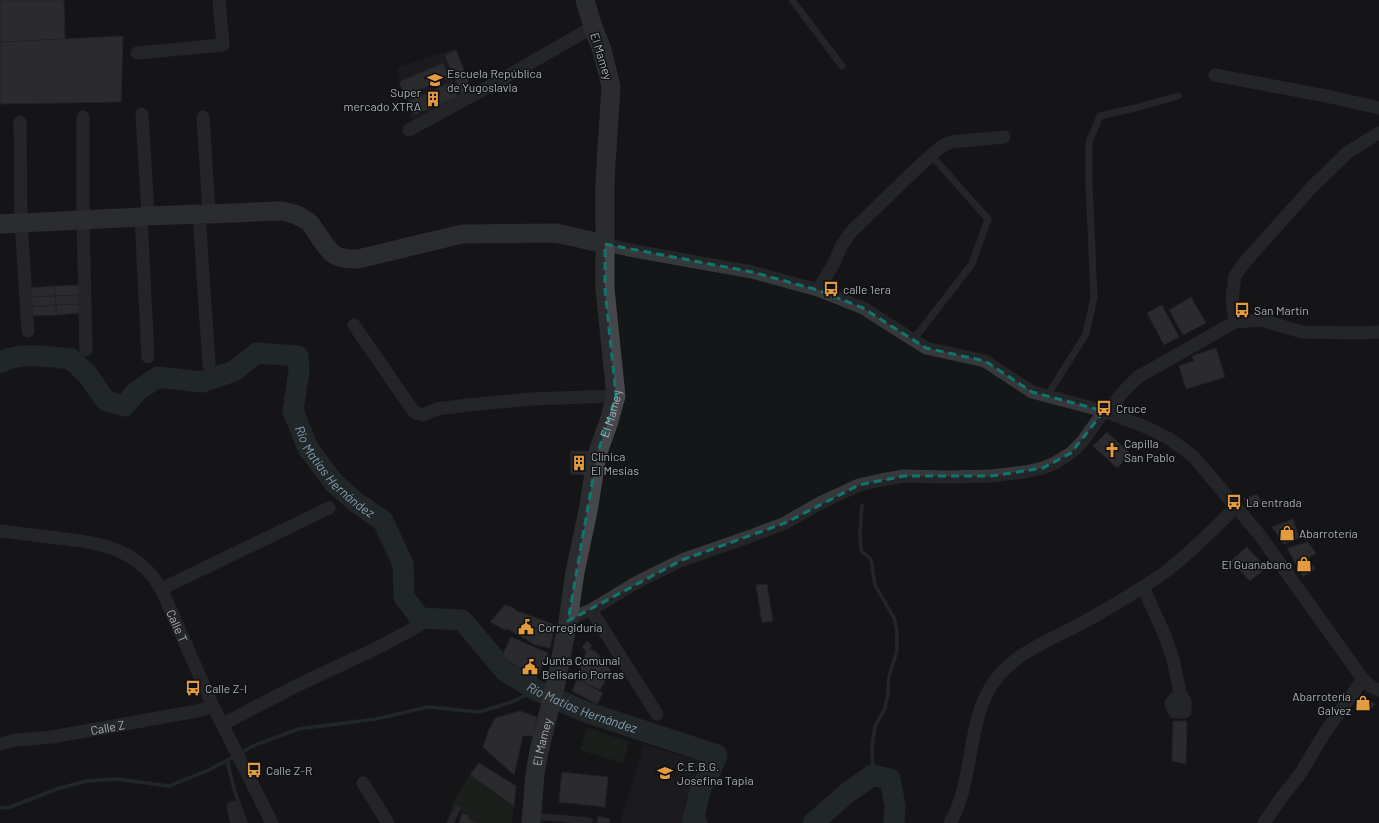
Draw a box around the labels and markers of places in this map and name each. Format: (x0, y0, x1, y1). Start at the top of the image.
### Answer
place label: Escuela República de Yugoslavia (447, 66, 542, 94)
school or university icon: Escuela República de Yugoslavia (426, 71, 444, 89)
place label: Super mercado XTRA (344, 85, 422, 113)
building icon: Super mercado XTRA (424, 90, 442, 108)
bus stop icon: calle 1era (822, 280, 840, 298)
place label: calle 1era (843, 282, 891, 296)
bus stop icon: San Martín (1233, 301, 1251, 319)
place label: San Martín (1254, 303, 1309, 317)
bus stop icon: Cruce (1095, 399, 1113, 417)
place label: Cruce (1116, 401, 1147, 415)
place label: Capilla San Pablo (1124, 436, 1175, 464)
church icon: Capilla San Pablo (1103, 441, 1121, 459)
place label: Clínica El Mesias (591, 449, 639, 477)
building icon: Clínica El Mesias (570, 454, 588, 472)
bus stop icon: La entrada (1225, 493, 1243, 511)
place label: La entrada (1246, 495, 1302, 509)
shop icon: Abarrotería (1278, 524, 1296, 542)
place label: Abarrotería (1299, 526, 1358, 540)
shop icon: El Guanabano (1295, 555, 1313, 573)
place label: El Guanabano (1221, 557, 1292, 571)
public building icon: Corregiduría (517, 618, 535, 636)
place label: Corregiduría (538, 620, 602, 634)
place label: Junta Comunal Belisario Porras (542, 653, 624, 681)
public building icon: Junta Comunal Belisario Porras (521, 658, 539, 676)
bus stop icon: Calle Z-I (184, 679, 202, 697)
place label: Calle Z-I (205, 681, 247, 695)
place label: Abarrotería Galvez (1292, 689, 1351, 717)
shop icon: Abarrotería Galvez (1354, 694, 1372, 712)
place label: C.E.B.G. Josefina Tapia (677, 759, 754, 787)
bus stop icon: Calle Z-R (245, 761, 263, 779)
place label: Calle Z-R (266, 763, 312, 777)
school or university icon: C.E.B.G. Josefina Tapia (656, 764, 674, 782)

